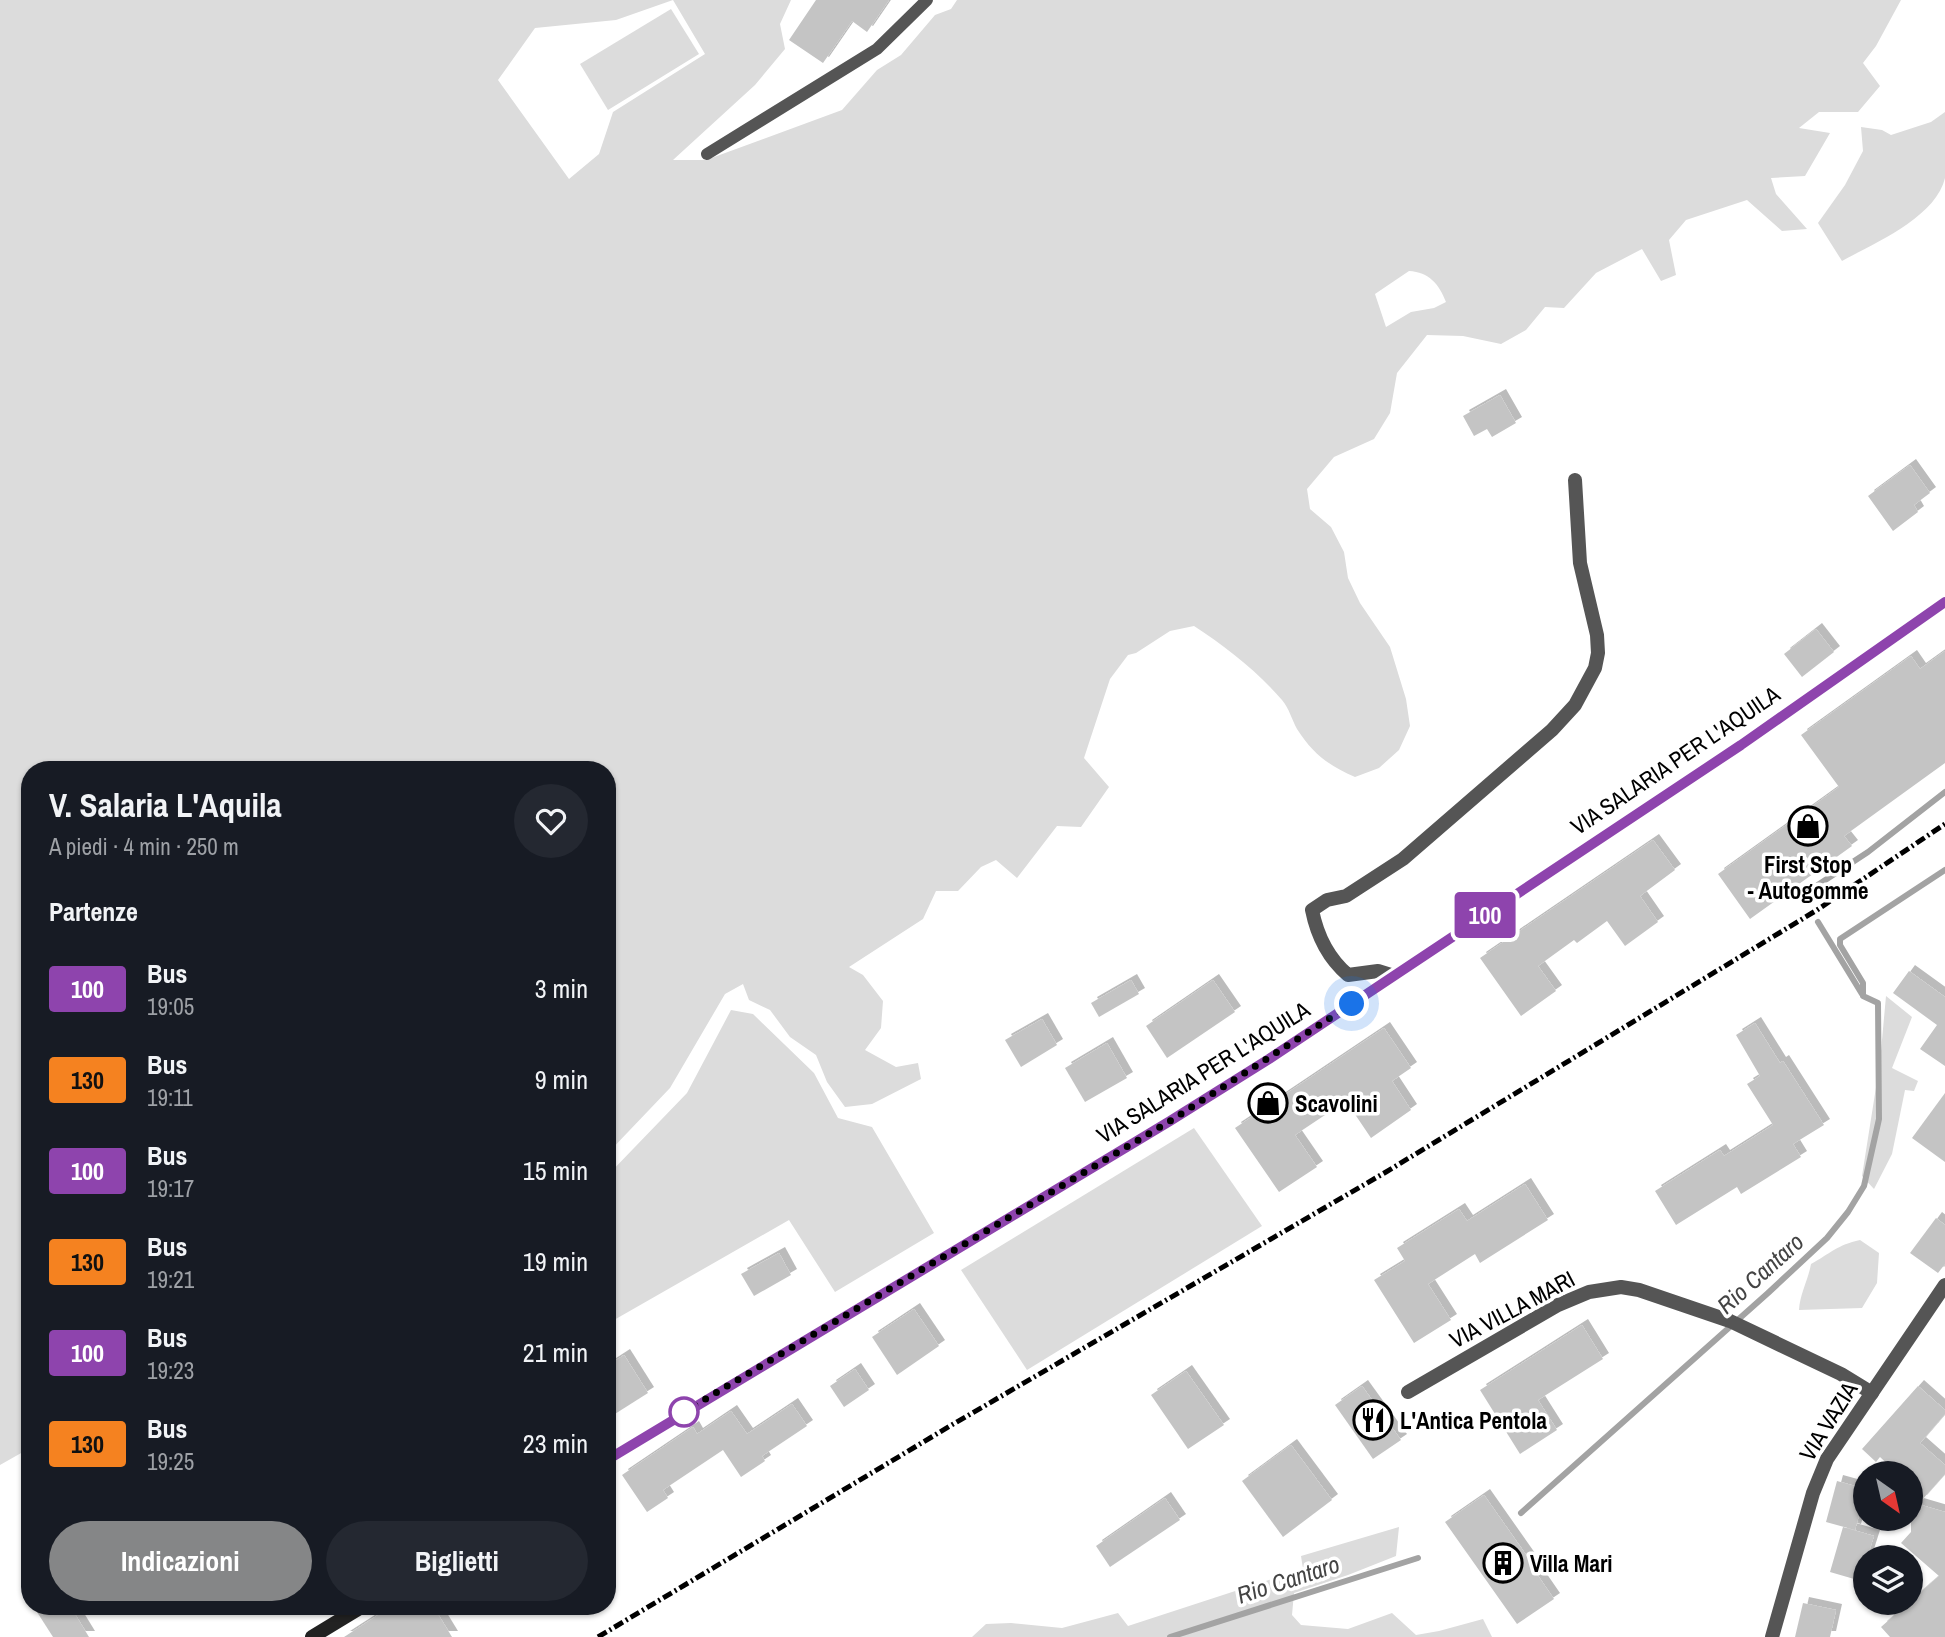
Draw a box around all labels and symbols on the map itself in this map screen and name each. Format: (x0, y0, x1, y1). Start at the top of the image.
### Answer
street label: VIA SALARIA PER L'AQUILA (1564, 678, 1786, 842)
shop icon: First Stop - Autogomme (1787, 805, 1829, 847)
place label: First Stop - Autogomme (1748, 849, 1868, 906)
line badge: 100 (1445, 892, 1525, 938)
your location (1334, 986, 1369, 1021)
street label: VIA SALARIA PER L'AQUILA (1091, 994, 1316, 1150)
shop icon: Scavolini (1247, 1082, 1289, 1124)
place label: Scavolini (1295, 1088, 1378, 1119)
water label: Rio Cantaro (1710, 1226, 1810, 1320)
street label: VIA VILLA MARI (1444, 1263, 1580, 1355)
street label: VIA VAZIA (1792, 1375, 1865, 1466)
unlabelled marker (669, 1397, 699, 1427)
restaurant icon: L'Antica Pentola (1352, 1399, 1394, 1441)
place label: L'Antica Pentola (1400, 1405, 1548, 1436)
north arrow (1853, 1461, 1923, 1531)
building icon: Villa Mari (1482, 1542, 1524, 1584)
water label: Rio Cantaro (1233, 1547, 1343, 1611)
place label: Villa Mari (1530, 1548, 1613, 1579)

